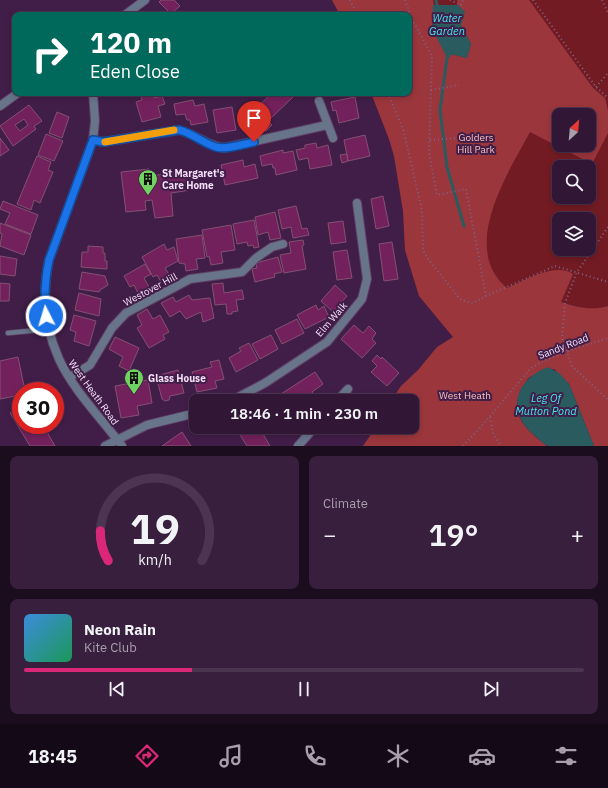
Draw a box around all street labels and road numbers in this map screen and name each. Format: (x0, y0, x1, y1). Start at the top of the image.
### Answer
street label: Westover Hill (121, 270, 180, 309)
street label: Elm Walk (313, 299, 350, 339)
street label: Sandy Road (536, 331, 590, 362)
street label: West Heath Road (66, 357, 122, 427)

